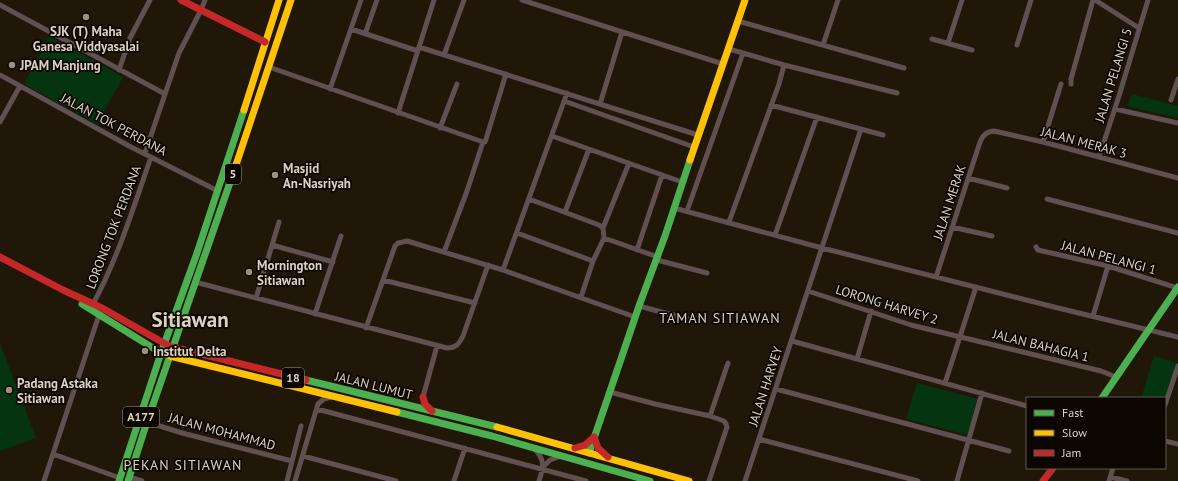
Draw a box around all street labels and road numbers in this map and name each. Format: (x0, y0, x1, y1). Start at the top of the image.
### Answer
street label: JALAN PELANGI 5 (1091, 26, 1136, 125)
street label: JALAN TOK PERDANA (57, 89, 170, 160)
street label: JALAN MERAK 3 (1038, 123, 1129, 162)
street label: JALAN MERAK (929, 162, 970, 243)
street label: LORONG TOK PERDANA (82, 163, 145, 291)
road number: 5 (225, 164, 241, 184)
street label: JALAN PELANGI 1 (1059, 236, 1158, 278)
street label: LORONG HARVEY 2 (834, 281, 940, 328)
street label: JALAN BAHAGIA 1 (990, 325, 1091, 366)
street label: JALAN HARVEY (744, 343, 787, 429)
street label: JALAN LUMUT (332, 367, 414, 403)
road number: 18 (282, 368, 304, 388)
road number: A177 (123, 407, 159, 427)
street label: JALAN MOHAMMAD (165, 409, 277, 454)

